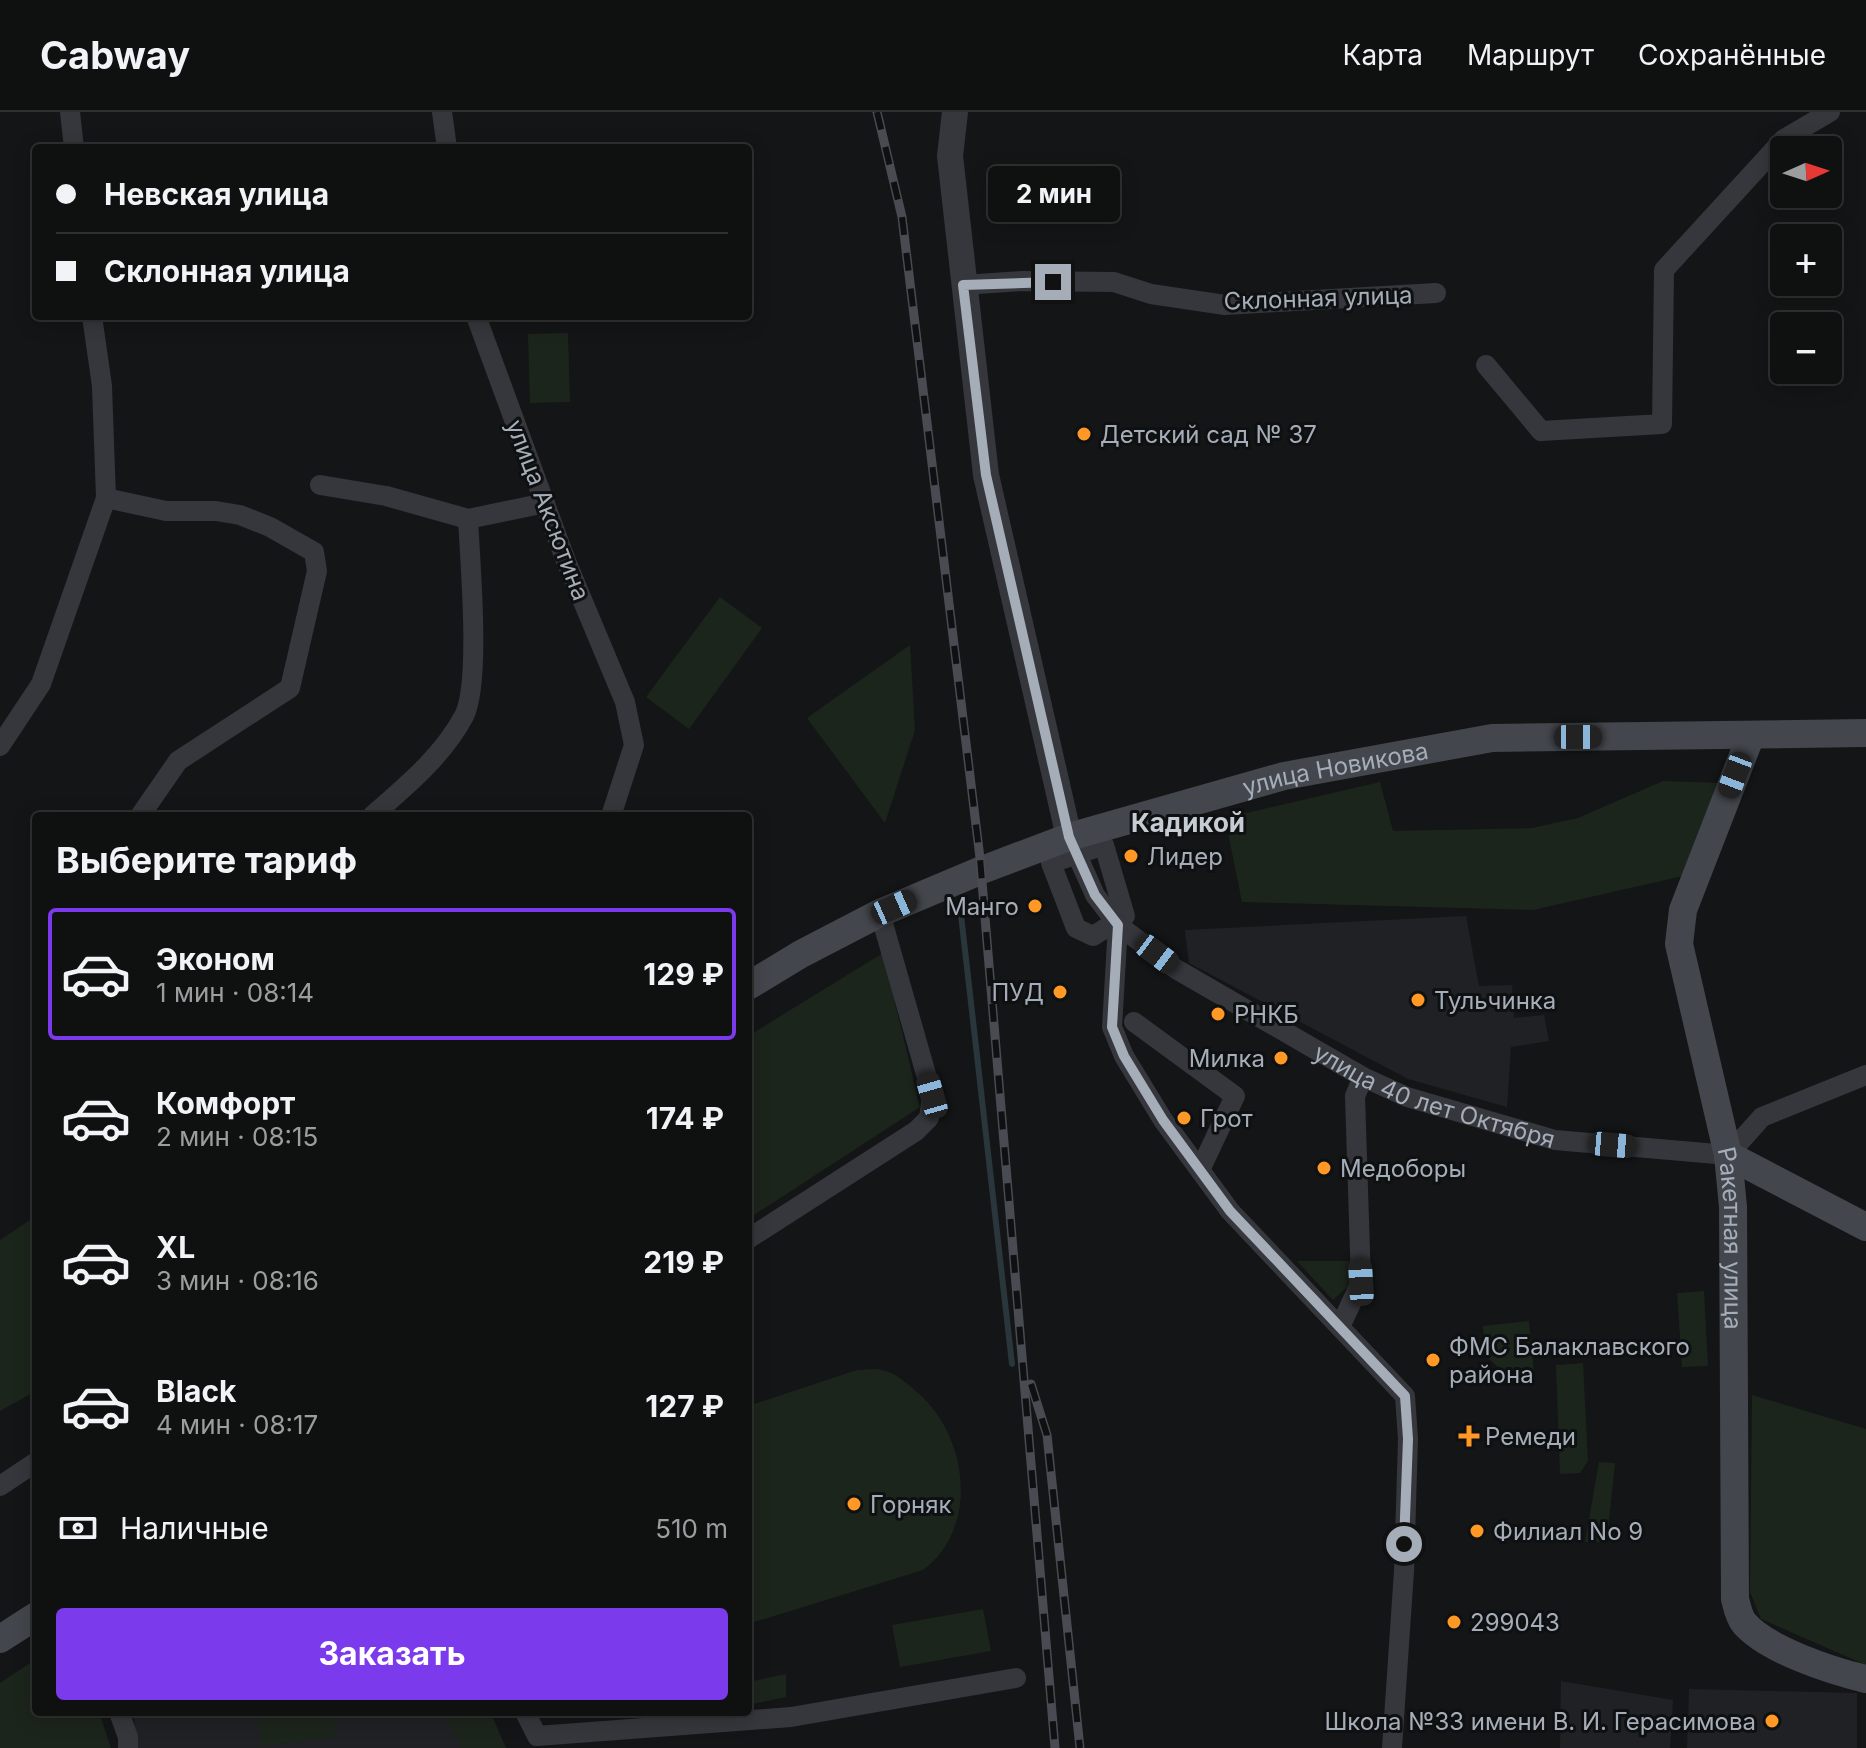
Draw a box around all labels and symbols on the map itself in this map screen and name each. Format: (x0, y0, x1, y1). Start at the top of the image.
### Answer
north arrow (1770, 136, 1842, 208)
callout: 2 мин (987, 166, 1119, 222)
route end (1035, 264, 1071, 300)
street label: Склонная улица (1223, 280, 1413, 316)
street label: улица Аксютина (500, 415, 596, 605)
place label: Детский сад № 37 (1100, 420, 1317, 449)
marker: Детский сад № 37 (1075, 425, 1093, 443)
car (1554, 725, 1602, 749)
street label: улица Новикова (1239, 735, 1431, 802)
car (1715, 748, 1755, 802)
district label: Кадикой (1131, 807, 1245, 838)
place label: Лидер (1147, 842, 1223, 871)
marker: Лидер (1122, 847, 1140, 865)
car (867, 886, 921, 928)
place label: Манго (945, 892, 1019, 921)
marker: Манго (1026, 897, 1044, 915)
car (1131, 930, 1183, 978)
place label: ПУД (991, 978, 1044, 1007)
marker: ПУД (1051, 983, 1069, 1001)
place label: Тульчинка (1434, 986, 1556, 1015)
marker: Тульчинка (1409, 991, 1427, 1009)
place label: РНКБ (1234, 1000, 1299, 1029)
marker: РНКБ (1209, 1005, 1227, 1023)
street label: улица 40 лет Октября (1309, 1037, 1559, 1154)
place label: Милка (1189, 1044, 1265, 1073)
marker: Милка (1272, 1049, 1290, 1067)
car (914, 1069, 950, 1121)
place label: Грот (1200, 1104, 1253, 1133)
marker: Грот (1175, 1109, 1193, 1127)
car (1588, 1131, 1638, 1159)
street label: Ракетная улица (1712, 1144, 1748, 1330)
place label: Медоборы (1340, 1154, 1466, 1183)
marker: Медоборы (1315, 1159, 1333, 1177)
car (1348, 1257, 1374, 1307)
place label: ФМС Балаклавского района (1449, 1332, 1690, 1389)
marker: ФМС Балаклавского района (1424, 1351, 1442, 1369)
place label: Ремеди (1485, 1422, 1576, 1451)
marker: Ремеди (1460, 1427, 1478, 1445)
place label: Горняк (870, 1490, 952, 1519)
marker: Горняк (845, 1495, 863, 1513)
place label: Филиал No 9 (1493, 1517, 1643, 1546)
marker: Филиал No 9 (1468, 1522, 1486, 1540)
route start (1386, 1526, 1422, 1562)
place label: 299043 (1470, 1608, 1560, 1637)
marker: 299043 (1445, 1613, 1463, 1631)
place label: Школа №33 имени В. И. Герасимова (1324, 1707, 1756, 1736)
marker: Школа №33 имени В. И. Герасимова (1763, 1712, 1781, 1730)

